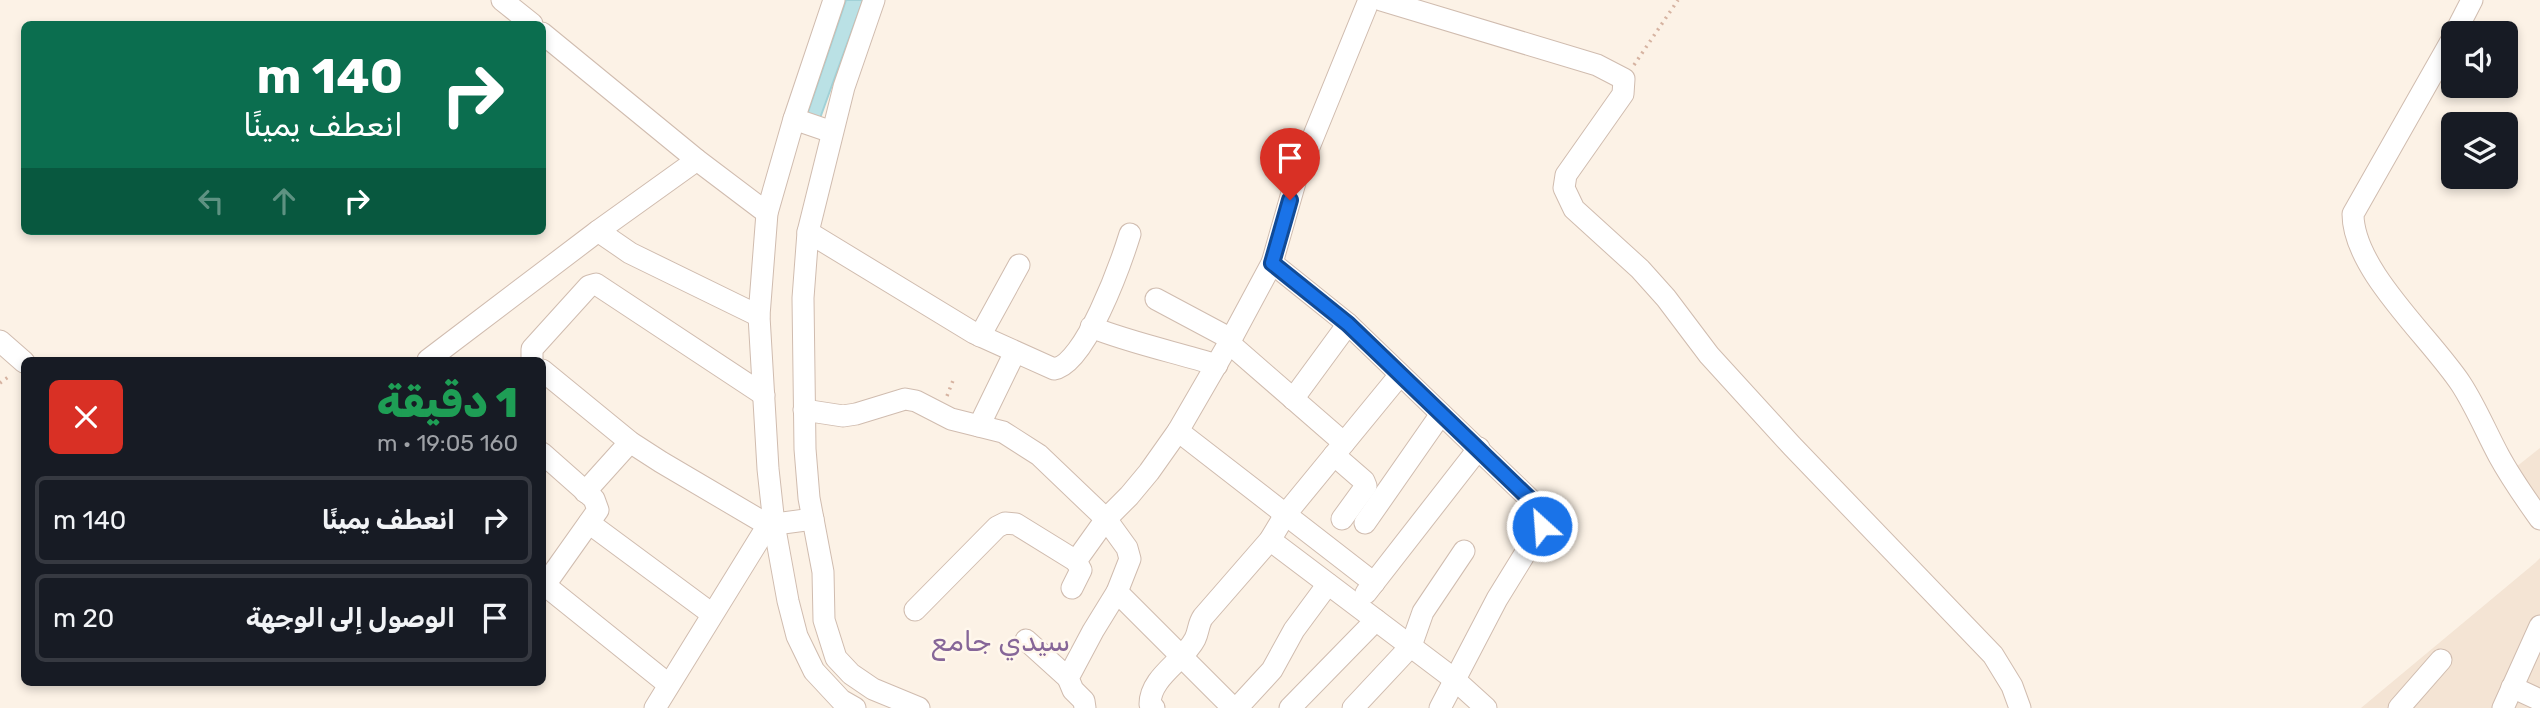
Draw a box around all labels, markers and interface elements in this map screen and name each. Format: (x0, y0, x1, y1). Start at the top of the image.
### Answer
map controls (2441, 21, 2518, 189)
button: sound (2441, 21, 2518, 98)
text: 140 m (257, 47, 403, 105)
icon: right (427, 49, 518, 140)
text: انعطف يمينًا (243, 106, 403, 144)
button: layers (2441, 112, 2518, 189)
pin (1260, 128, 1320, 200)
icon: arrive (1271, 139, 1309, 177)
icon: left (192, 182, 230, 220)
icon: ahead (265, 182, 303, 220)
icon: right (338, 182, 376, 220)
text: 1 دقيقة (377, 378, 518, 428)
button: close (49, 380, 123, 454)
text: 160 m · 19:05 (377, 429, 518, 457)
position arrow (1505, 489, 1579, 563)
icon: right (476, 501, 514, 539)
text: 140 m (53, 505, 126, 536)
text: انعطف يمينًا (322, 505, 455, 536)
icon: arrive (476, 599, 514, 637)
text: 20 m (53, 603, 114, 634)
text: الوصول إلى الوجهة (246, 603, 455, 634)
district label: سيدي جامع (932, 625, 1070, 661)

